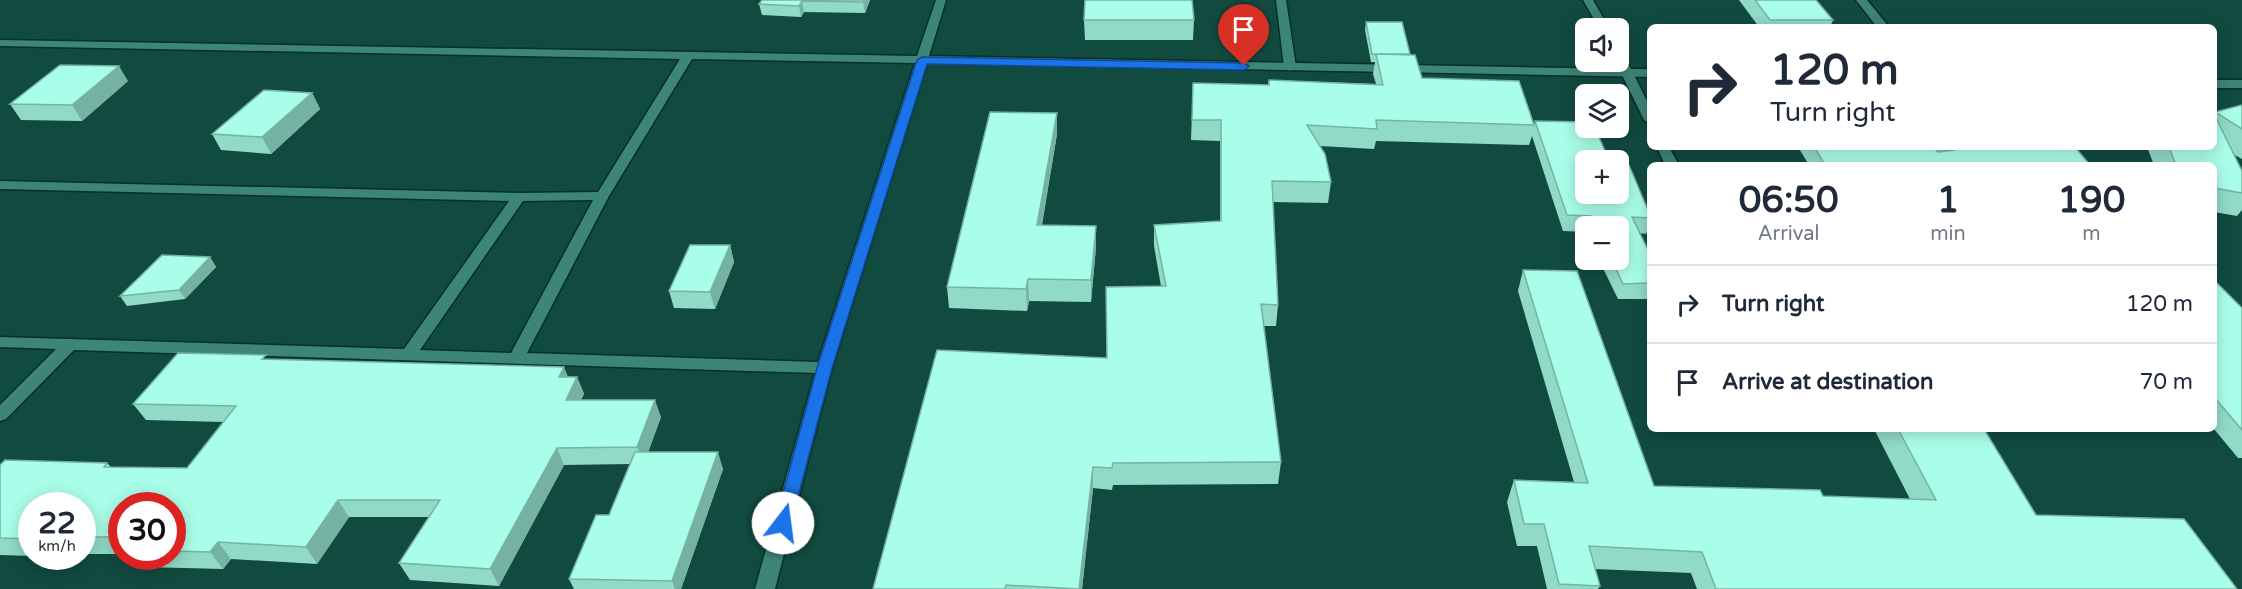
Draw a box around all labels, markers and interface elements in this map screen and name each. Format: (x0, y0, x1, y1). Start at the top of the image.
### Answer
pin (1218, 4, 1269, 66)
icon: arrive (1227, 13, 1260, 46)
map controls (1575, 18, 1629, 270)
button: sound (1575, 18, 1629, 72)
text: 120 m (1770, 45, 1899, 96)
icon: right (1671, 48, 1749, 126)
button: layers (1575, 84, 1629, 138)
text: Turn right (1770, 96, 1896, 129)
button: + (1575, 150, 1629, 204)
text: 06:50 (1739, 179, 1839, 222)
text: 1 (1937, 179, 1959, 222)
text: 190 (2057, 179, 2125, 222)
button: − (1575, 216, 1629, 270)
text: Arrival (1758, 222, 1820, 246)
text: min (1930, 222, 1966, 246)
text: m (2082, 222, 2101, 246)
icon: right (1671, 288, 1704, 321)
text: Turn right (1722, 291, 1824, 317)
text: 120 m (2126, 291, 2193, 317)
icon: arrive (1671, 366, 1704, 399)
text: Arrive at destination (1722, 369, 1933, 395)
text: 70 m (2139, 369, 2193, 395)
position arrow (751, 491, 815, 555)
speed limit sign: 30 (108, 492, 186, 570)
text: 22 (38, 505, 76, 542)
text: km/h (38, 537, 76, 555)

